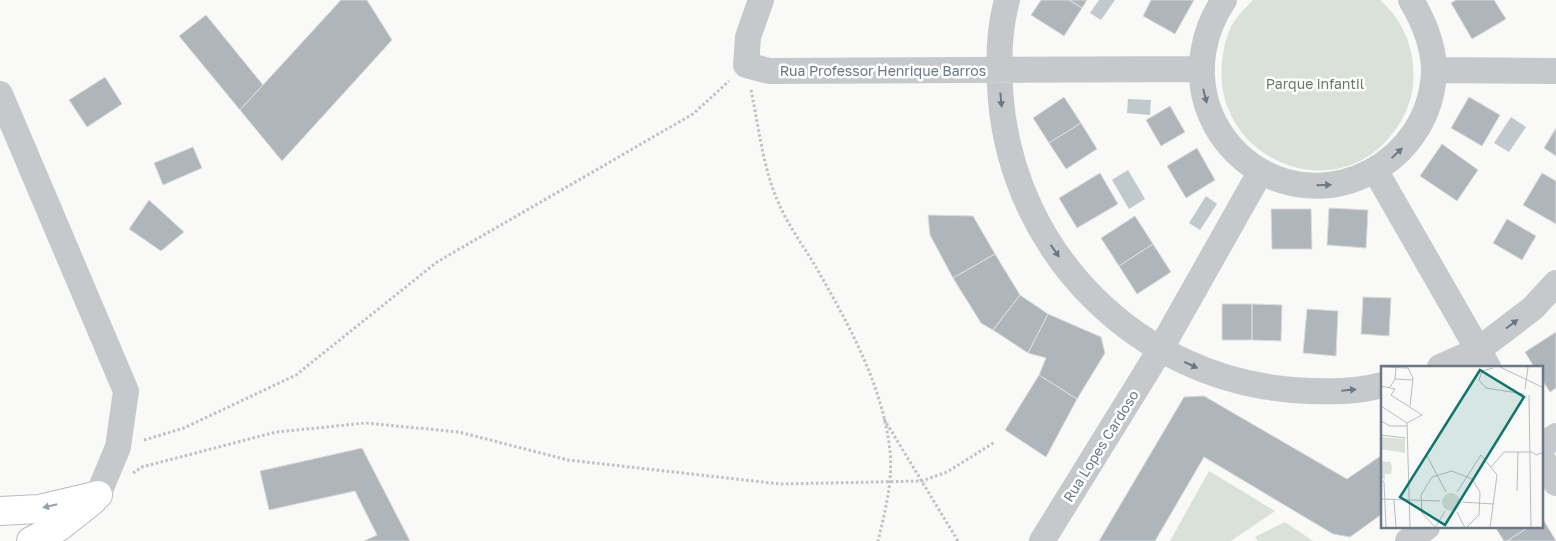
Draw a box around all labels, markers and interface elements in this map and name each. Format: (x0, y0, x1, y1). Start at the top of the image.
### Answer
street label: Rua Professor Henrique Barros (780, 62, 986, 79)
park label: Parque infantil (1266, 75, 1364, 92)
one-way arrow (1201, 89, 1209, 104)
one-way arrow (997, 93, 1005, 109)
one-way arrow (1390, 147, 1402, 159)
one-way arrow (1317, 180, 1333, 188)
one-way arrow (1049, 245, 1059, 258)
one-way arrow (1505, 319, 1518, 330)
one-way arrow (1184, 361, 1198, 369)
inset map (1381, 366, 1544, 528)
one-way arrow (1342, 385, 1358, 393)
street label: Rua Lopes Cardoso (1059, 387, 1142, 505)
one-way arrow (43, 502, 58, 510)

